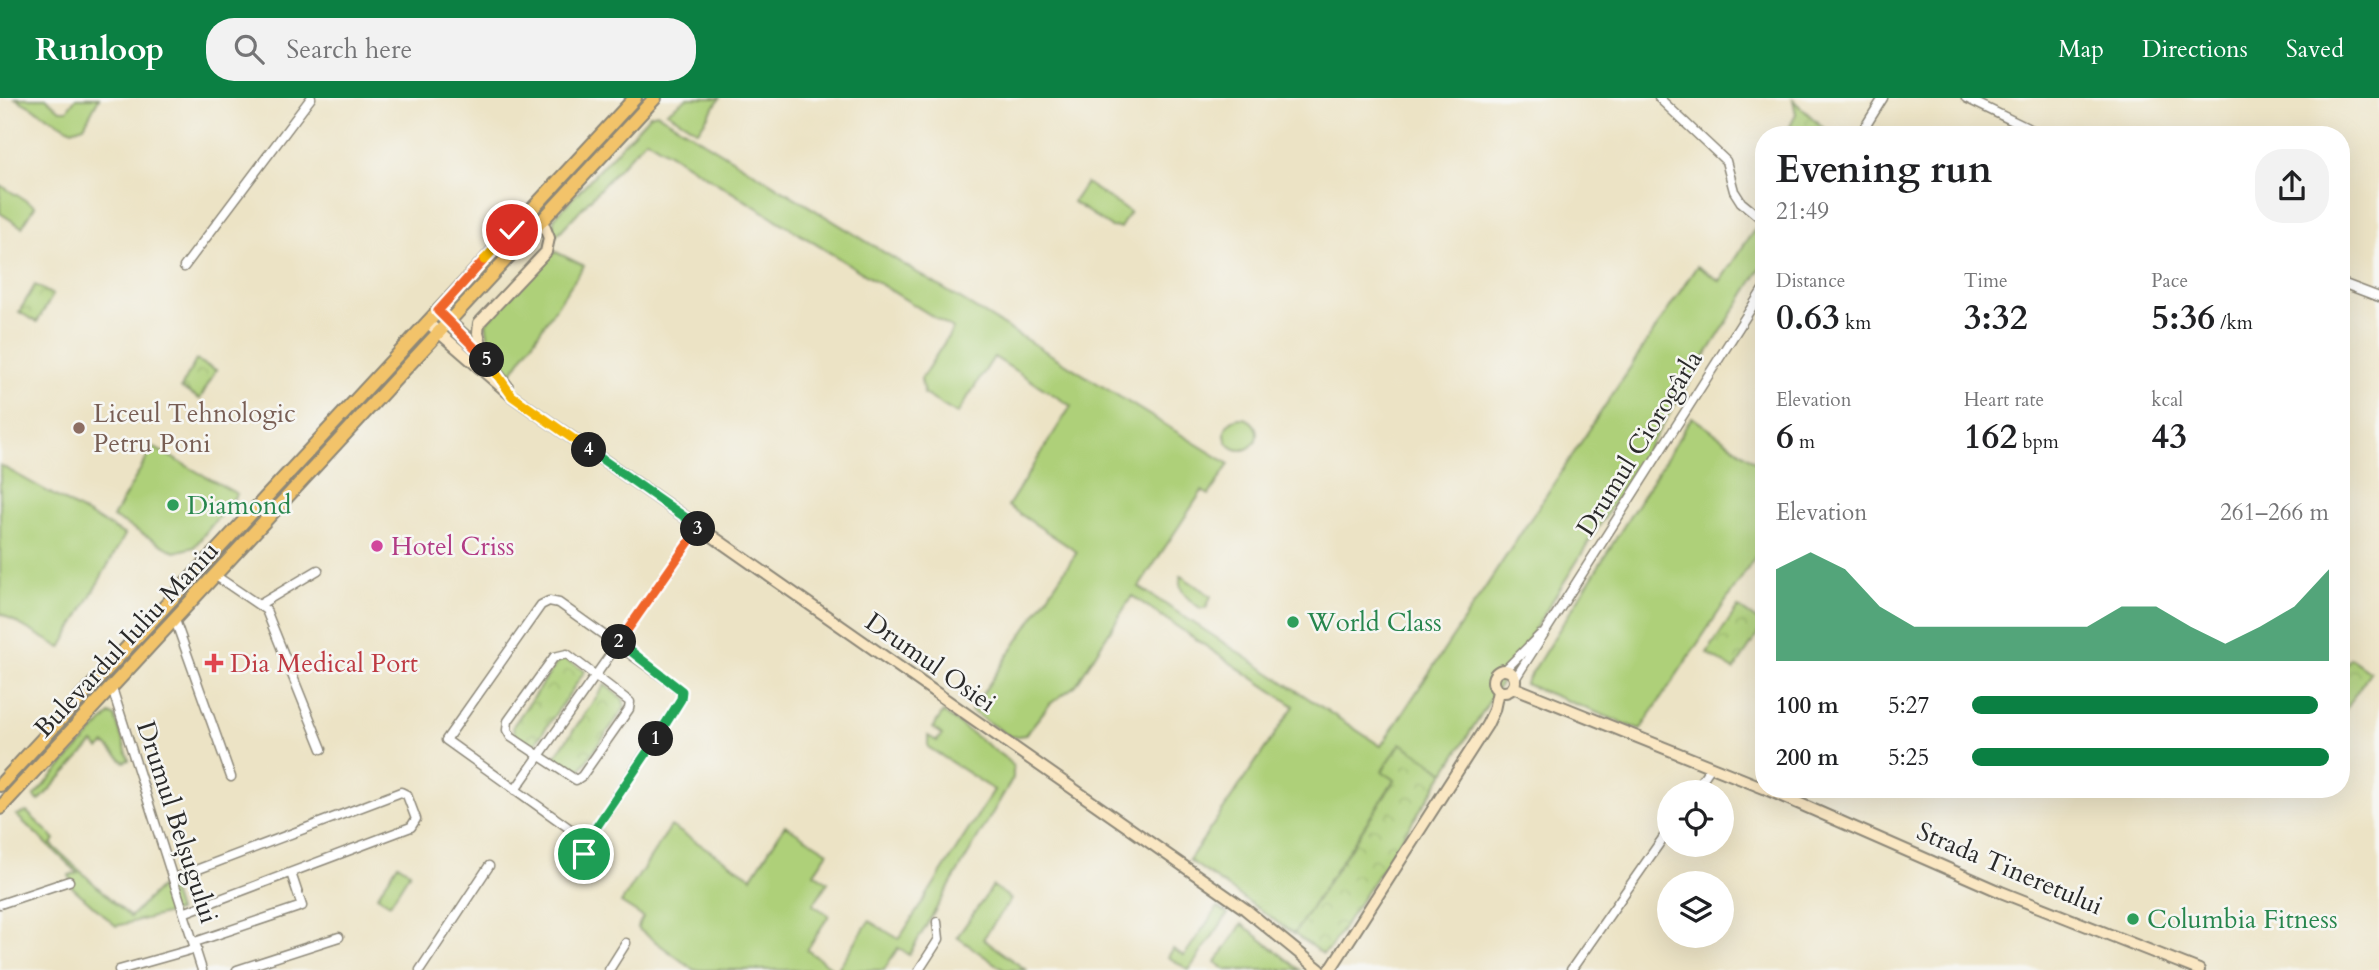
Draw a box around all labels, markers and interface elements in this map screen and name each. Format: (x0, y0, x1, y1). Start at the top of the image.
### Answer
search box (206, 18, 696, 81)
text: Runloop (35, 27, 164, 72)
icon: search (230, 30, 268, 68)
text: Search here (286, 32, 412, 67)
text: Map (2058, 33, 2104, 66)
text: Directions (2142, 33, 2248, 66)
text: Saved (2286, 33, 2344, 66)
text: Evening run (1776, 144, 1992, 196)
button: share (2255, 149, 2329, 223)
text: 21:49 (1776, 196, 1829, 227)
pin (482, 200, 542, 260)
icon: check (493, 211, 531, 249)
text: Distance (1776, 268, 1845, 294)
text: Time (1964, 268, 2008, 294)
text: Pace (2151, 268, 2188, 294)
text: 0.63 (1776, 294, 1840, 342)
text: 3:32 (1964, 294, 2028, 342)
text: 5:36 (2151, 294, 2215, 342)
text: km (1840, 310, 1871, 336)
text: /km (2215, 310, 2253, 336)
pin: 5 (470, 342, 504, 378)
street label: Drumul Ciorogârla (1568, 344, 1711, 543)
text: 5 (482, 346, 491, 372)
text: Elevation (1776, 387, 1851, 413)
text: Heart rate (1964, 387, 2044, 413)
text: kcal (2151, 387, 2183, 413)
place label: Liceul Tehnologic Petru Poni (93, 396, 296, 461)
text: 6 (1776, 413, 1794, 461)
text: 162 (1964, 413, 2017, 461)
text: 43 (2151, 413, 2187, 461)
marker: Liceul Tehnologic Petru Poni (71, 420, 87, 436)
text: m (1794, 429, 1815, 455)
text: bpm (2017, 429, 2059, 455)
pin: 4 (572, 432, 606, 468)
text: 4 (584, 436, 593, 462)
place label: Diamond (187, 488, 291, 523)
marker: Diamond (165, 497, 181, 513)
text: Elevation (1776, 497, 1867, 528)
text: 261–266 m (2220, 497, 2329, 528)
pin: 3 (680, 512, 716, 546)
text: 3 (693, 515, 702, 541)
place label: Hotel Criss (391, 529, 514, 564)
street label: Bulevardul Iuliu Maniu (26, 534, 227, 745)
marker: Hotel Criss (369, 538, 385, 554)
street label: Drumul Osiei (858, 604, 1003, 720)
place label: World Class (1306, 605, 1442, 640)
marker: World Class (1285, 614, 1301, 630)
pin: 2 (602, 624, 636, 660)
text: 2 (614, 628, 623, 654)
place label: Dia Medical Port (230, 646, 418, 681)
marker: Dia Medical Port (204, 653, 224, 673)
text: 100 m (1776, 690, 1839, 721)
text: 5:27 (1888, 690, 1929, 721)
street label: Drumul Belșugului (128, 716, 227, 928)
pin: 1 (638, 722, 674, 756)
text: 1 (651, 725, 660, 751)
text: 200 m (1776, 742, 1839, 773)
text: 5:25 (1888, 742, 1929, 773)
map controls (1657, 780, 1734, 948)
button: locate (1657, 780, 1734, 857)
street label: Strada Tineretului (1911, 813, 2108, 923)
pin (554, 824, 614, 884)
icon: arrive (565, 835, 603, 873)
button: layers (1657, 871, 1734, 948)
place label: Columbia Fitness (2147, 902, 2338, 937)
marker: Columbia Fitness (2125, 911, 2141, 927)

